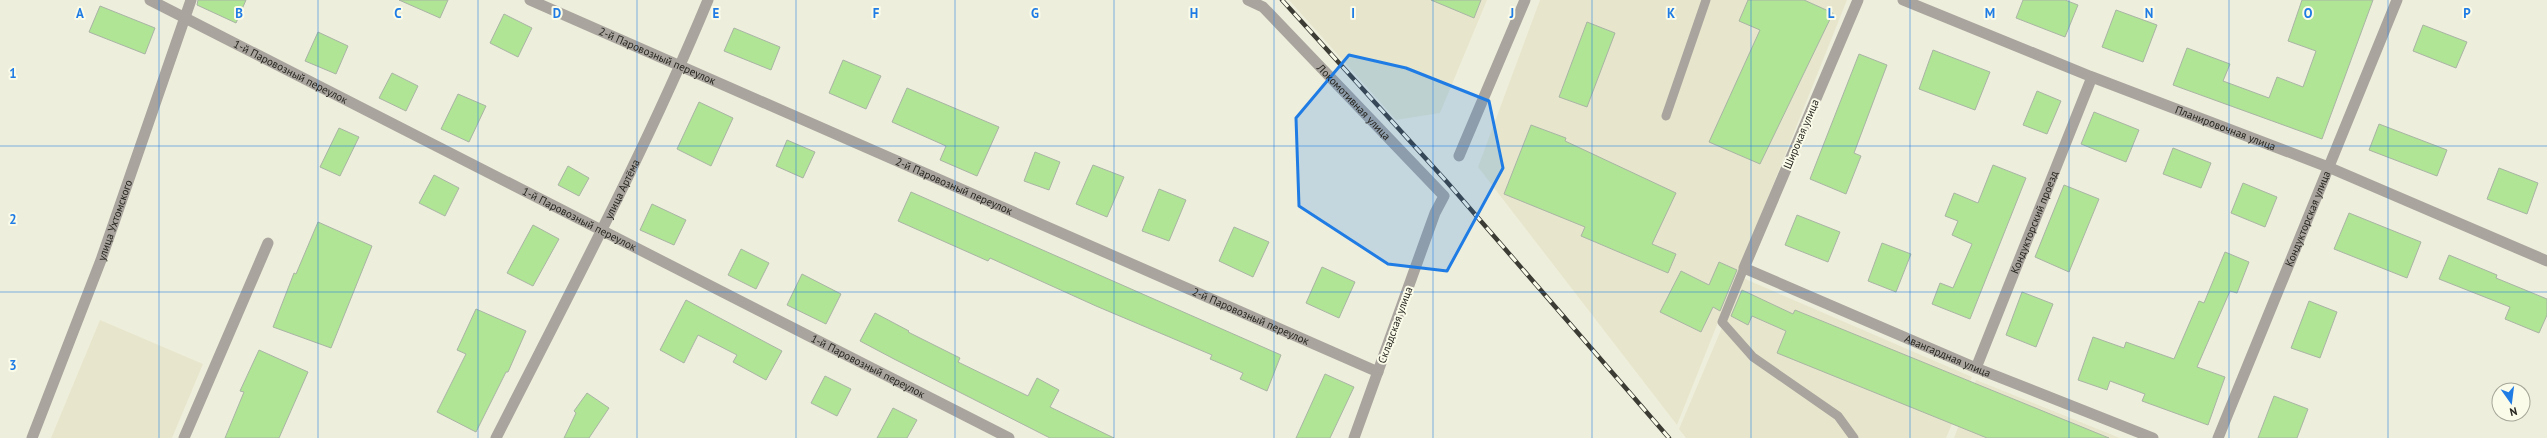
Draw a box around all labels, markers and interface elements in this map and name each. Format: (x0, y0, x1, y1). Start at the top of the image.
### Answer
text: A (76, 5, 84, 22)
text: B (235, 5, 243, 22)
text: C (394, 5, 402, 22)
text: D (553, 5, 561, 22)
text: E (713, 5, 720, 22)
text: F (873, 5, 880, 22)
text: G (1031, 5, 1039, 22)
text: H (1190, 5, 1198, 22)
text: I (1351, 5, 1355, 22)
text: J (1509, 5, 1514, 22)
text: K (1667, 5, 1675, 22)
text: L (1828, 5, 1835, 22)
text: M (1985, 5, 1995, 22)
text: N (2145, 5, 2153, 22)
text: O (2304, 5, 2313, 22)
text: P (2463, 5, 2471, 22)
street label: 2-й Паровозный переулок (597, 24, 719, 88)
street label: 1-й Паровозный переулок (231, 37, 351, 107)
street label: Локомотивная улица (1314, 60, 1394, 143)
text: 1 (9, 65, 17, 82)
street label: Широкая улица (1780, 97, 1822, 171)
street label: Планировочная улица (2173, 102, 2278, 153)
street label: 2-й Паровозный переулок (893, 154, 1015, 218)
street label: улица Артёма (601, 157, 643, 221)
street label: Кондукторский проезд (2007, 169, 2061, 276)
street label: Кондукторская улица (2282, 169, 2333, 269)
street label: улица Ухтомского (94, 178, 135, 263)
street label: 1-й Паровозный переулок (520, 184, 640, 254)
text: 2 (9, 211, 17, 228)
street label: 2-й Паровозный переулок (1190, 284, 1312, 348)
street label: Складская улица (1375, 285, 1415, 365)
street label: 1-й Паровозный переулок (809, 331, 928, 401)
street label: Авангардная улица (1902, 331, 1993, 380)
text: 3 (9, 357, 17, 374)
north arrow (2491, 382, 2531, 422)
text: N (2508, 404, 2519, 419)

